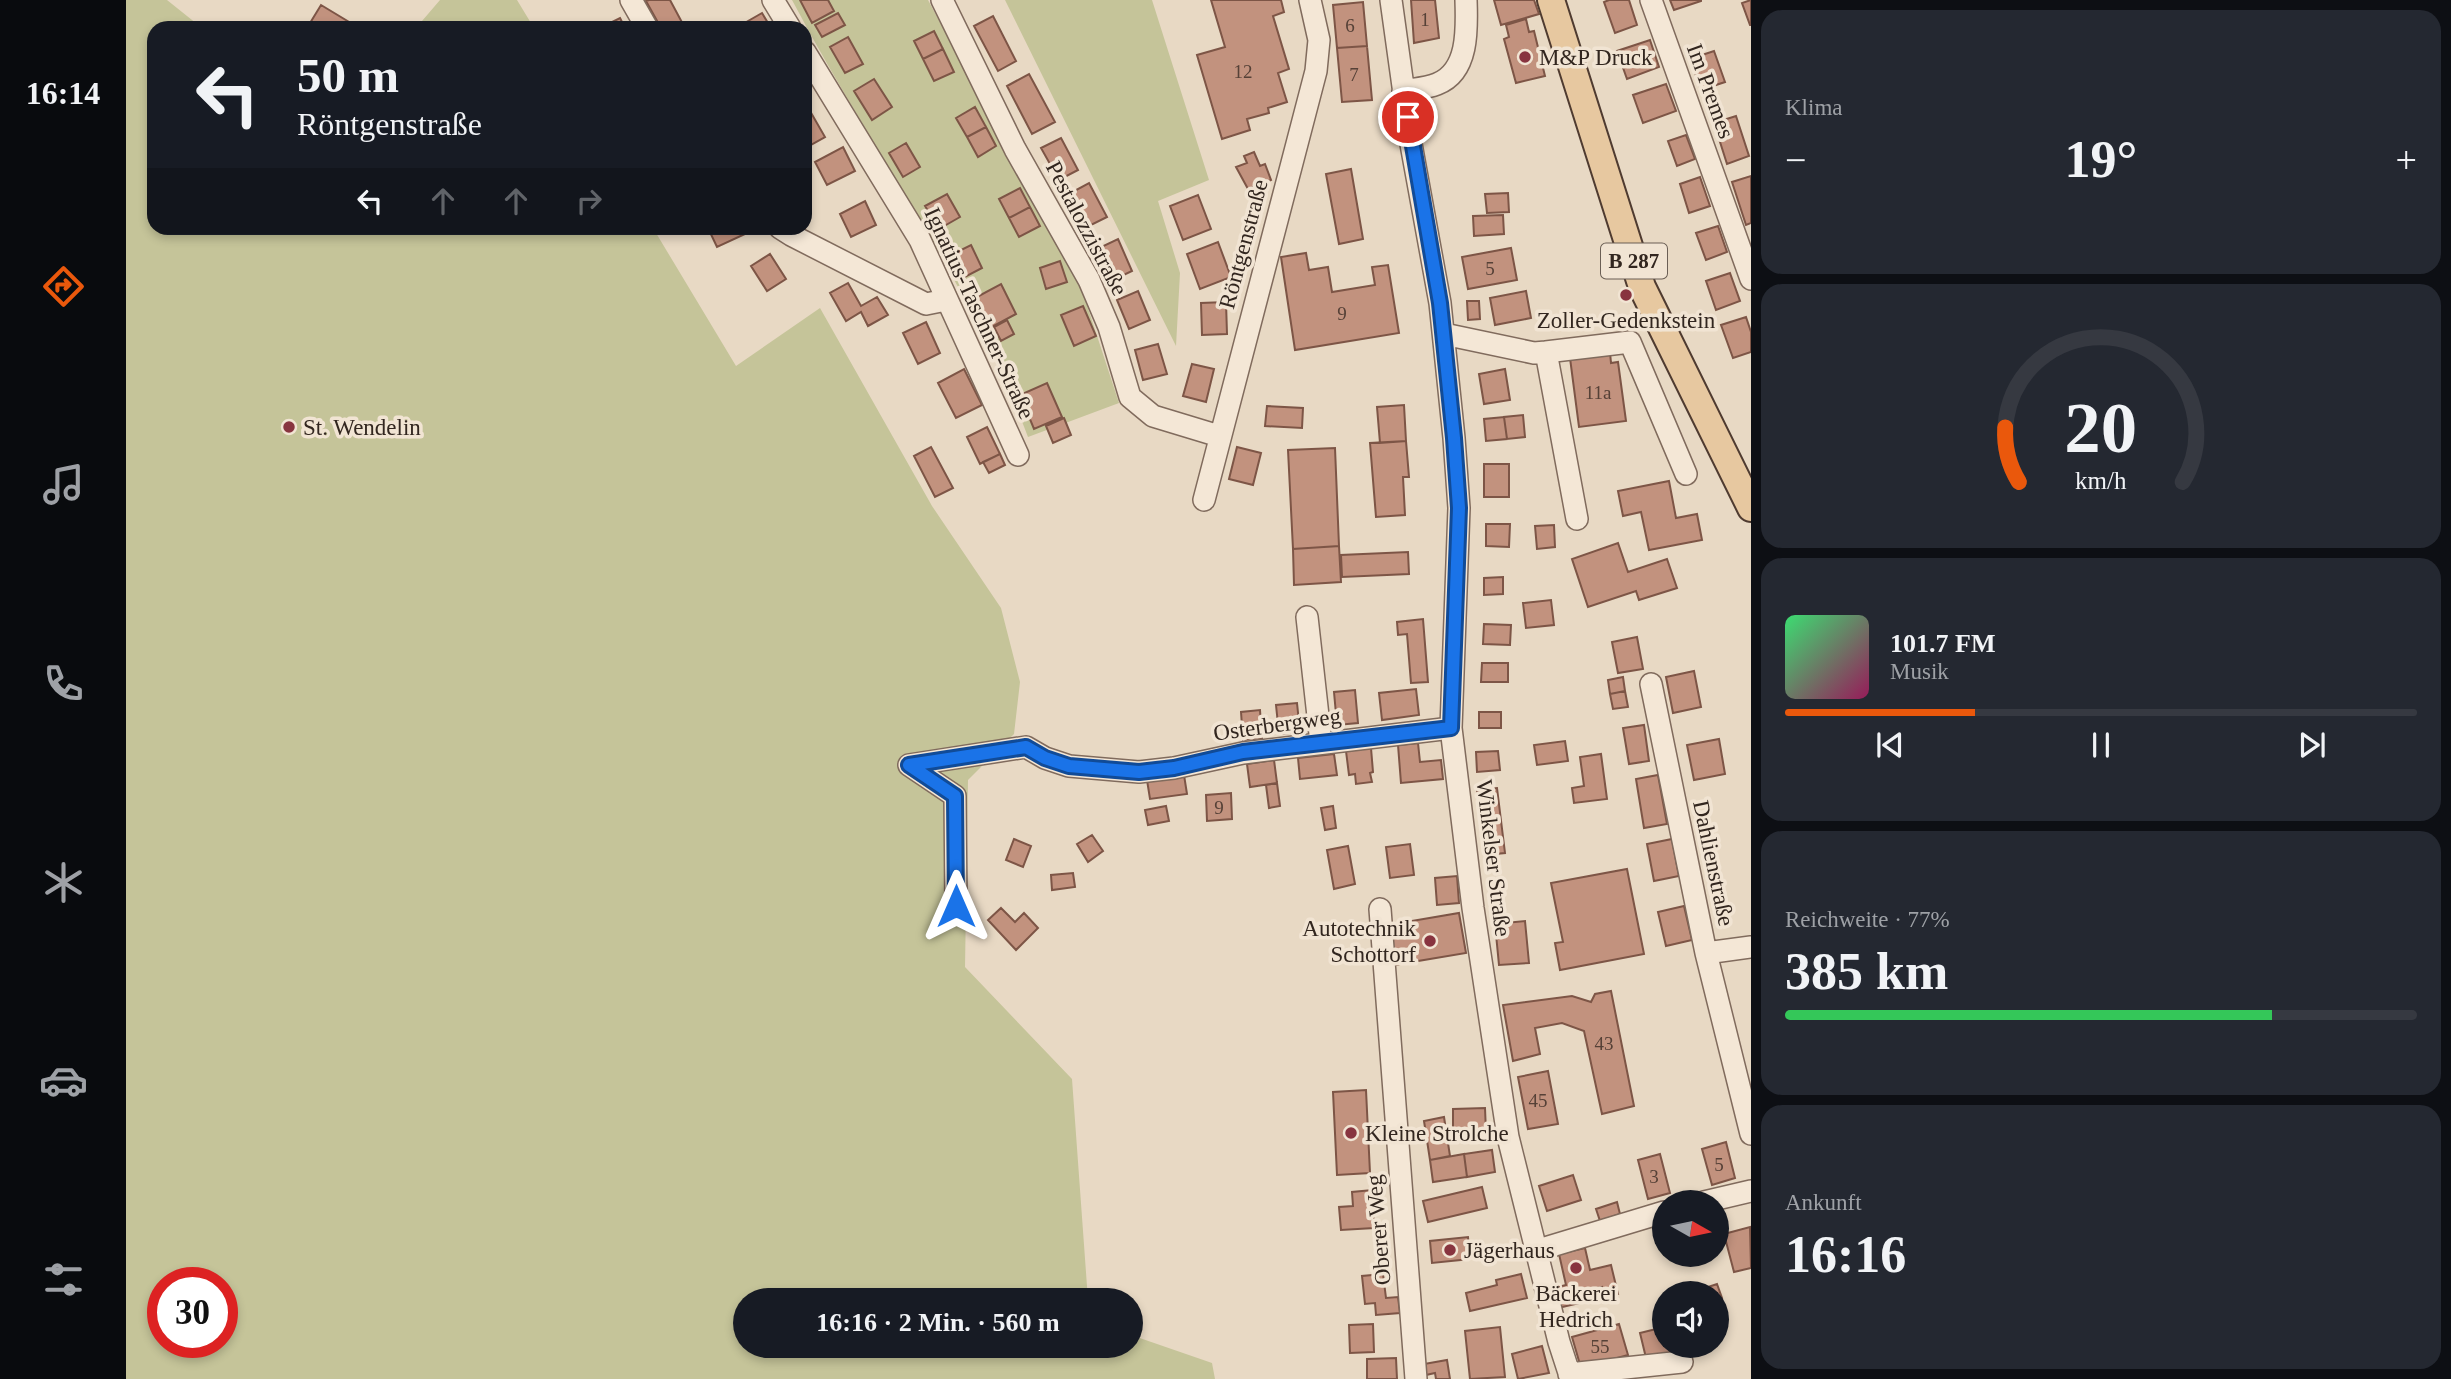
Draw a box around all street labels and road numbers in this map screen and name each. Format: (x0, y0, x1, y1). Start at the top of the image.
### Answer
street label: Im Premes (1682, 40, 1739, 142)
street label: Pestalozzistraße (1041, 157, 1132, 300)
street label: Röntgenstraße (1214, 177, 1273, 312)
street label: Ignatius-Taschner-Straße (920, 204, 1040, 423)
road number: B 287 (1601, 244, 1667, 278)
street label: Osterbergweg (1212, 703, 1343, 746)
street label: Winkelser Straße (1471, 778, 1516, 938)
street label: Dahlienstraße (1688, 798, 1739, 928)
street label: Oberer Weg (1361, 1173, 1396, 1286)

